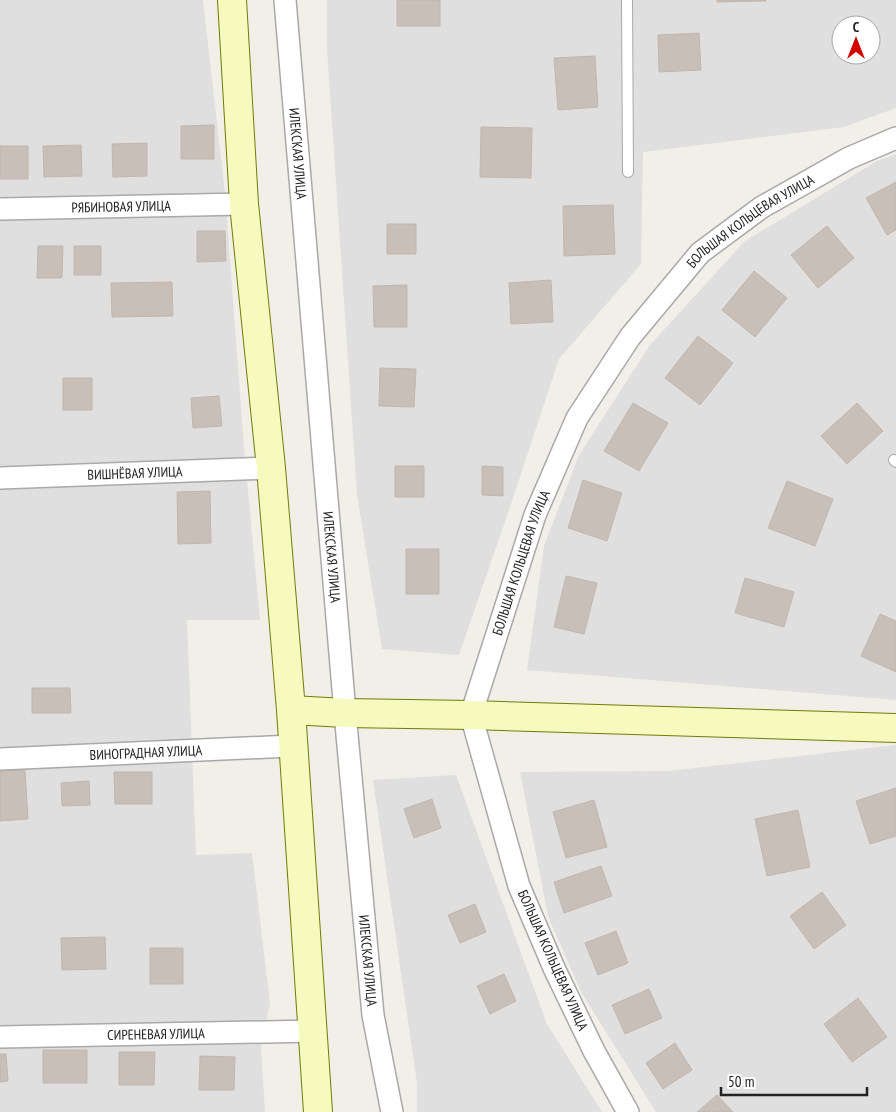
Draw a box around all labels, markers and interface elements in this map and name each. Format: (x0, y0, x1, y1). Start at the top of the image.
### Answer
north arrow (831, 15, 881, 65)
text: С (853, 18, 860, 36)
street label: ИЛЕКСКАЯ УЛИЦА (285, 107, 311, 200)
street label: БОЛЬШАЯ КОЛЬЦЕВАЯ УЛИЦА (682, 170, 818, 272)
street label: РЯБИНОВАЯ УЛИЦА (71, 196, 171, 217)
street label: ВИШНЁВАЯ УЛИЦА (87, 462, 183, 484)
street label: БОЛЬШАЯ КОЛЬЦЕВАЯ УЛИЦА (488, 487, 554, 638)
street label: ИЛЕКСКАЯ УЛИЦА (319, 511, 345, 604)
street label: ВИНОГРАДНАЯ УЛИЦА (89, 741, 203, 764)
street label: БОЛЬШАЯ КОЛЬЦЕВАЯ УЛИЦА (514, 887, 592, 1033)
street label: ИЛЕКСКАЯ УЛИЦА (355, 914, 381, 1007)
street label: СИРЕНЕВАЯ УЛИЦА (107, 1024, 205, 1044)
scale bar (721, 1064, 867, 1096)
text: 50 m (728, 1072, 754, 1091)

